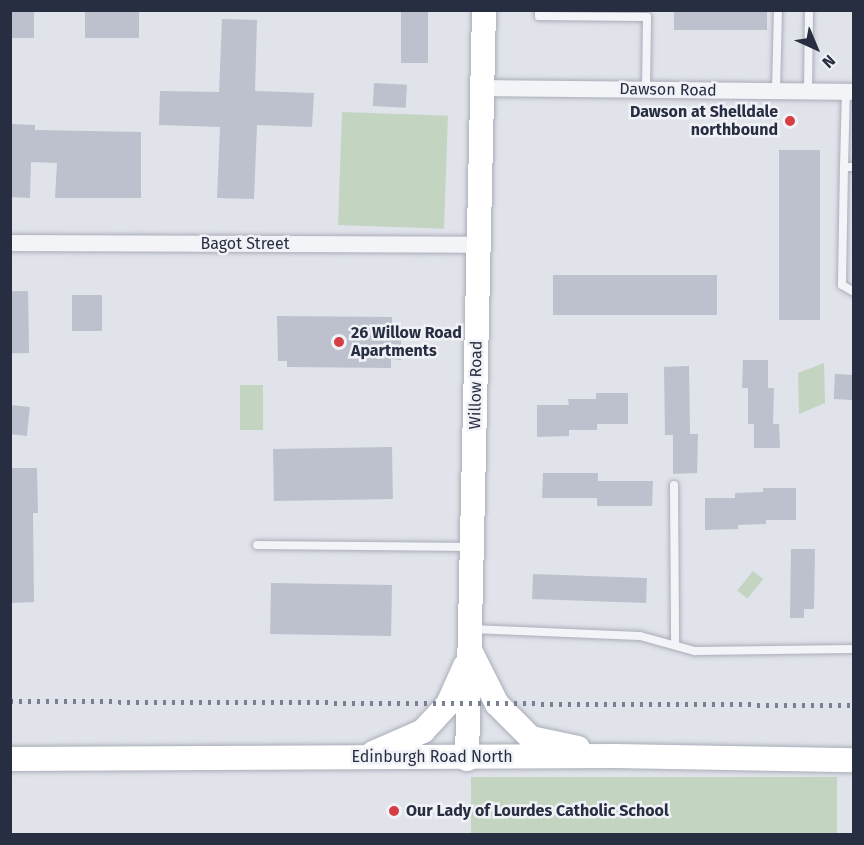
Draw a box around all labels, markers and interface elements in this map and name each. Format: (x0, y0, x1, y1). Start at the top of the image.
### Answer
north arrow (786, 18, 846, 78)
text: N (818, 51, 839, 72)
street label: Dawson Road (619, 80, 717, 100)
place label: Dawson at Shelldale northbound (630, 102, 778, 140)
marker: Dawson at Shelldale northbound (783, 114, 797, 128)
street label: Bagot Street (200, 234, 290, 254)
place label: 26 Willow Road Apartments (351, 323, 462, 361)
marker: 26 Willow Road Apartments (332, 335, 346, 349)
street label: Willow Road (466, 340, 486, 430)
street label: Edinburgh Road North (351, 747, 513, 767)
place label: Our Lady of Lourdes Catholic School (406, 801, 669, 821)
marker: Our Lady of Lourdes Catholic School (387, 804, 401, 818)

